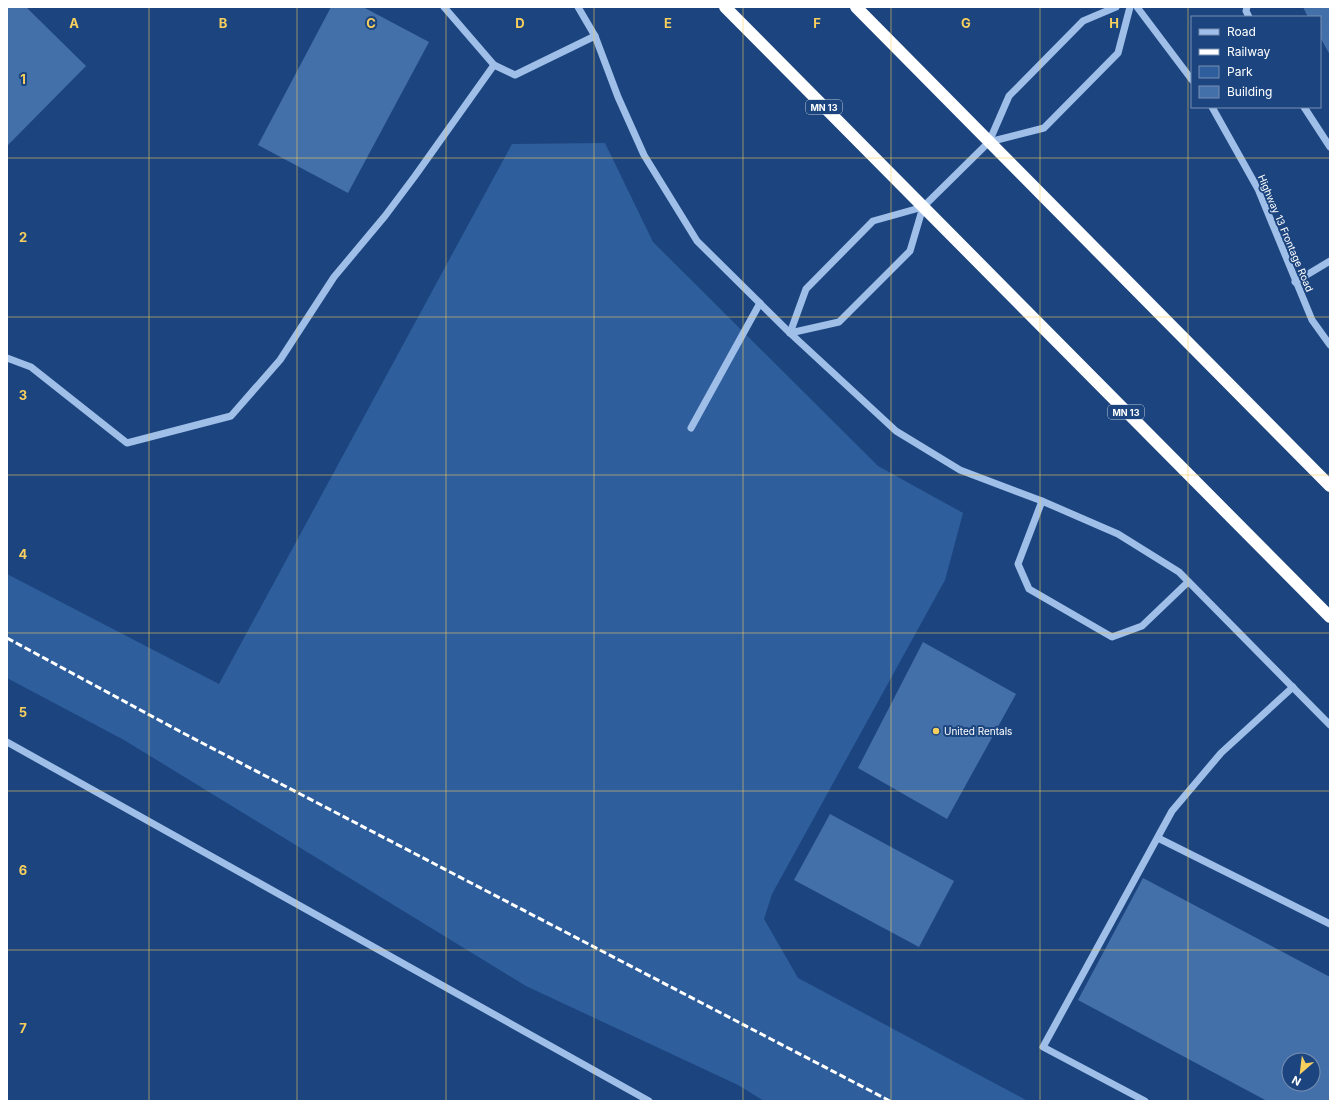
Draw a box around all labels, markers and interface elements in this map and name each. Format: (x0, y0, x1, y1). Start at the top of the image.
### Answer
text: A (69, 15, 79, 31)
text: B (219, 15, 228, 31)
text: C (366, 15, 376, 31)
text: D (515, 15, 525, 31)
text: E (664, 15, 672, 31)
text: F (813, 15, 821, 31)
text: G (961, 15, 971, 31)
text: H (1109, 15, 1119, 31)
legend (1191, 16, 1321, 108)
text: Road (1227, 24, 1256, 39)
text: Railway (1227, 44, 1271, 59)
text: Park (1227, 64, 1253, 79)
text: 1 (20, 71, 26, 87)
text: Building (1227, 84, 1272, 99)
road number: MN 13 (806, 100, 842, 114)
street label: Highway 13 Frontage Road (1256, 173, 1316, 293)
text: 2 (19, 229, 27, 245)
text: 3 (19, 387, 27, 403)
road number: MN 13 (1108, 405, 1144, 419)
text: 4 (19, 546, 28, 562)
text: 5 (19, 704, 27, 720)
place label: United Rentals (944, 725, 1012, 737)
marker: United Rentals (931, 726, 941, 736)
text: 6 (19, 862, 27, 878)
text: 7 (19, 1020, 27, 1036)
north arrow (1281, 1052, 1321, 1092)
text: N (1289, 1073, 1303, 1089)

